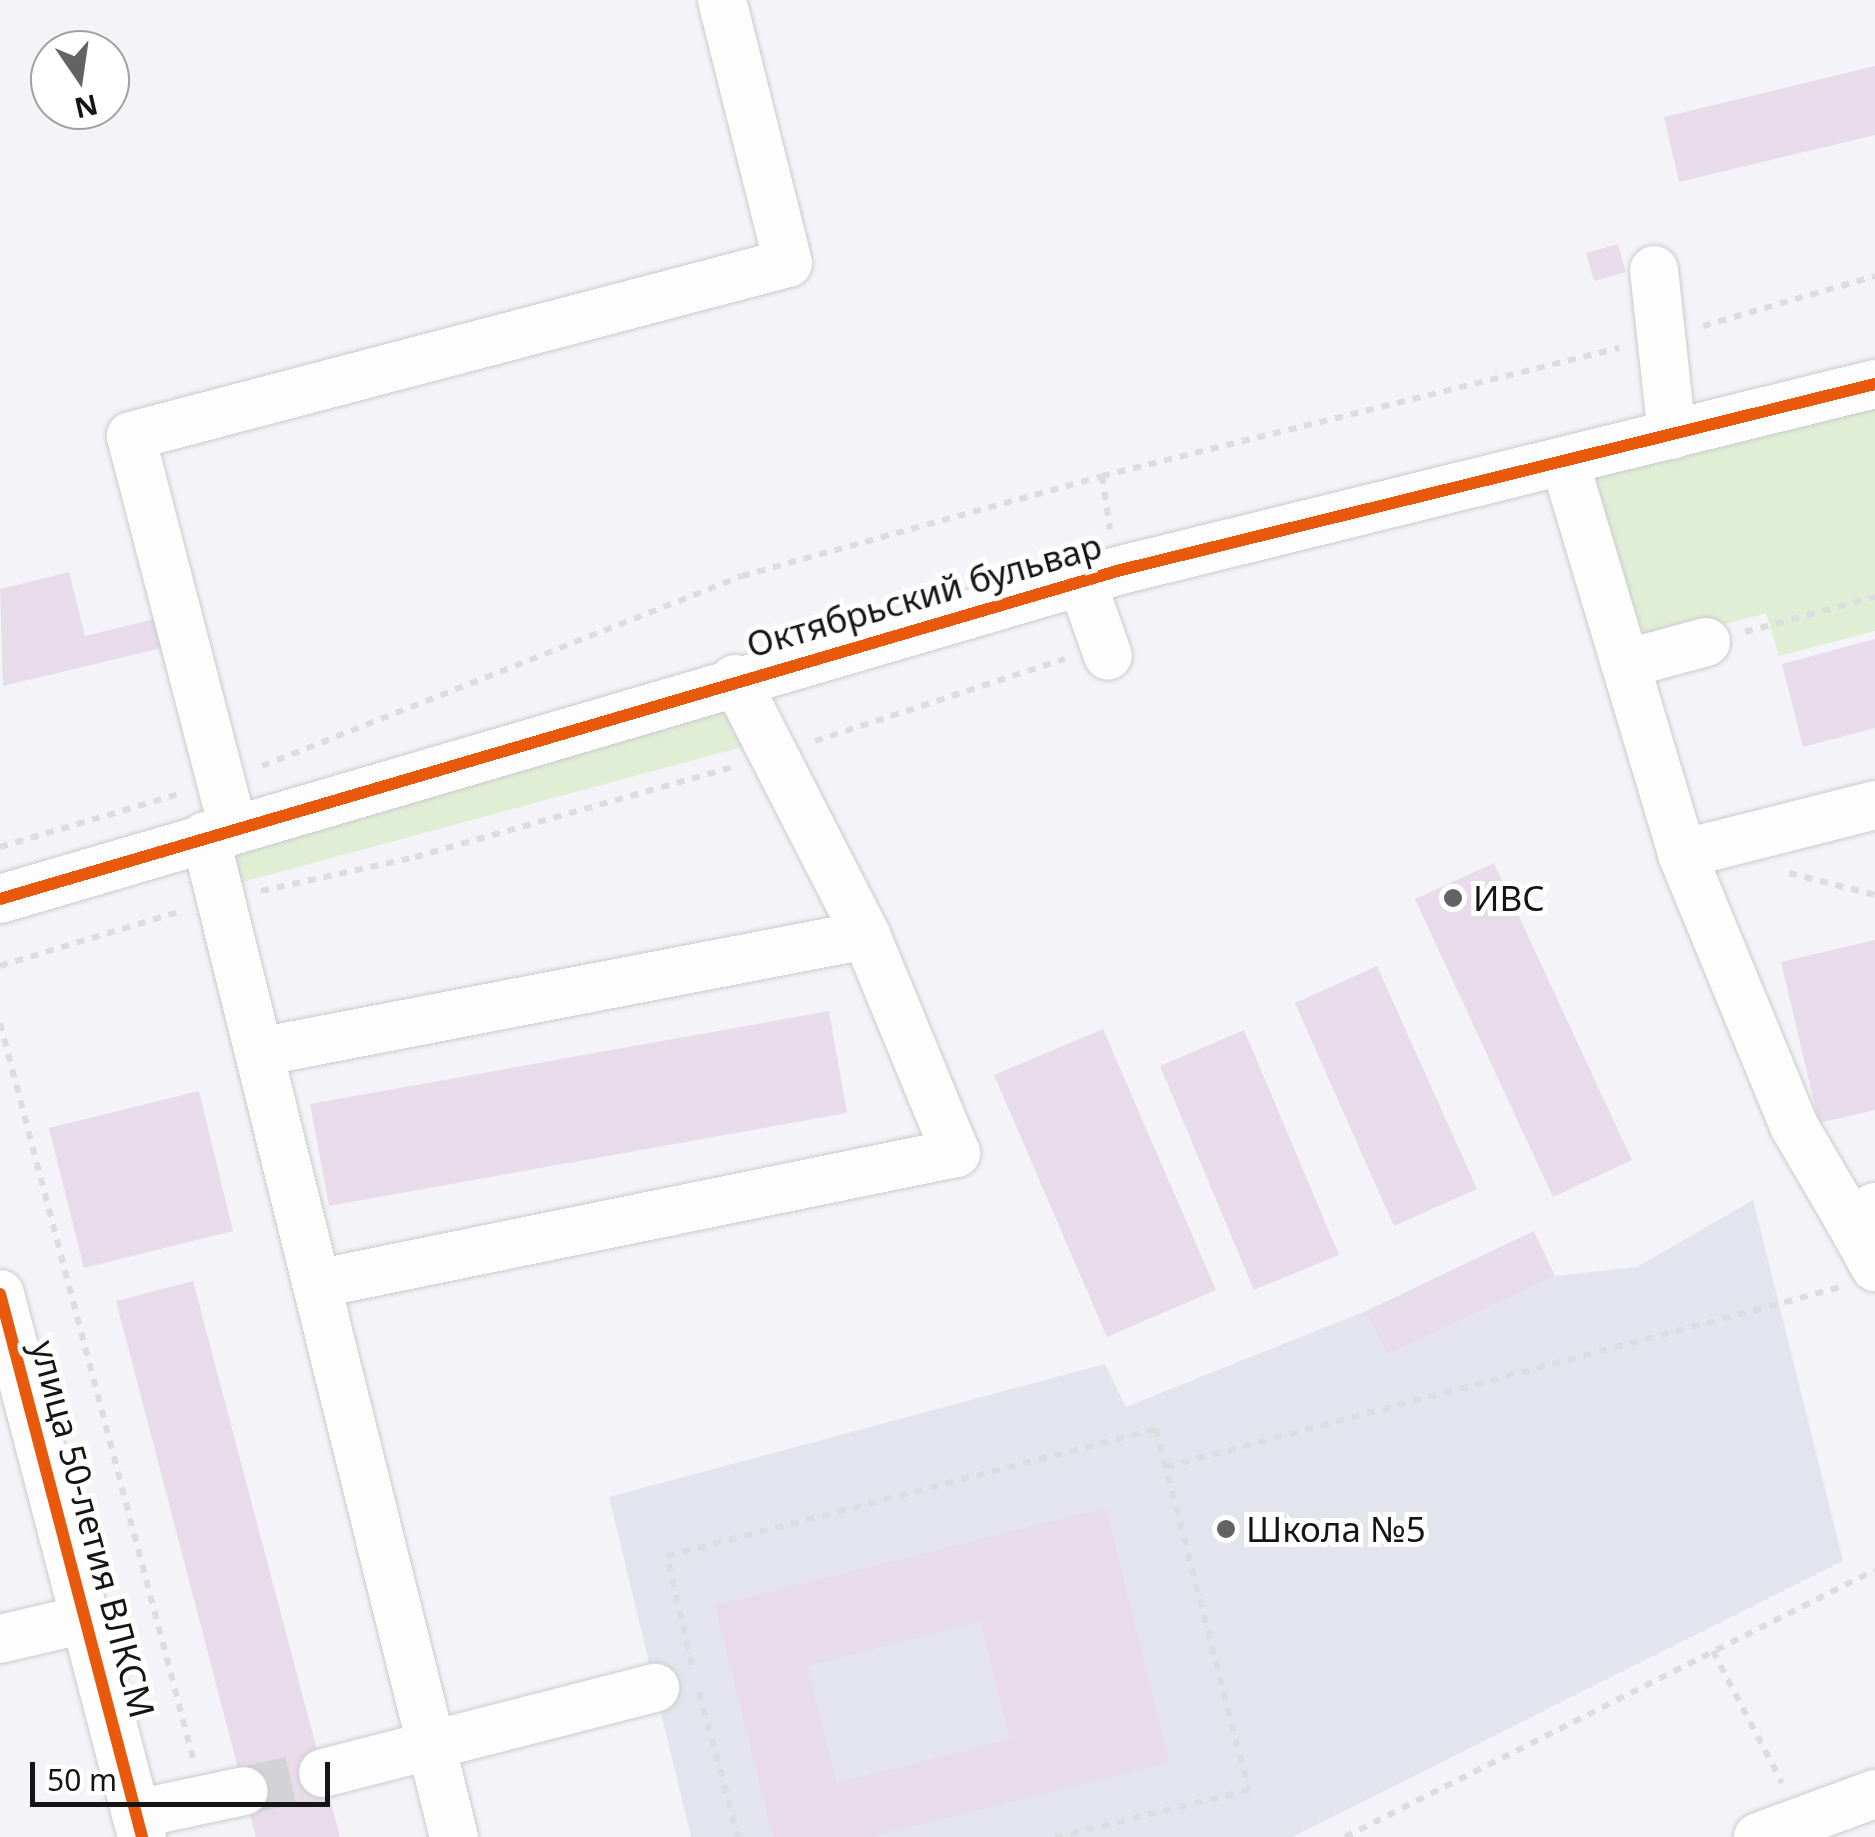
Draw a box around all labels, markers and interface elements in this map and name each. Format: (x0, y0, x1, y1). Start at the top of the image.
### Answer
north arrow (30, 30, 130, 130)
text: N (71, 86, 102, 128)
street label: Октябрьский бульвар (742, 524, 1106, 666)
place label: ИВС (1473, 877, 1545, 919)
marker: ИВС (1442, 887, 1464, 909)
street label: улица 50-летия ВЛКСМ (22, 1336, 164, 1722)
place label: Школа №5 (1246, 1508, 1426, 1550)
marker: Школа №5 (1215, 1518, 1237, 1540)
scale bar (35, 1742, 335, 1804)
text: 50 m (47, 1759, 117, 1800)

